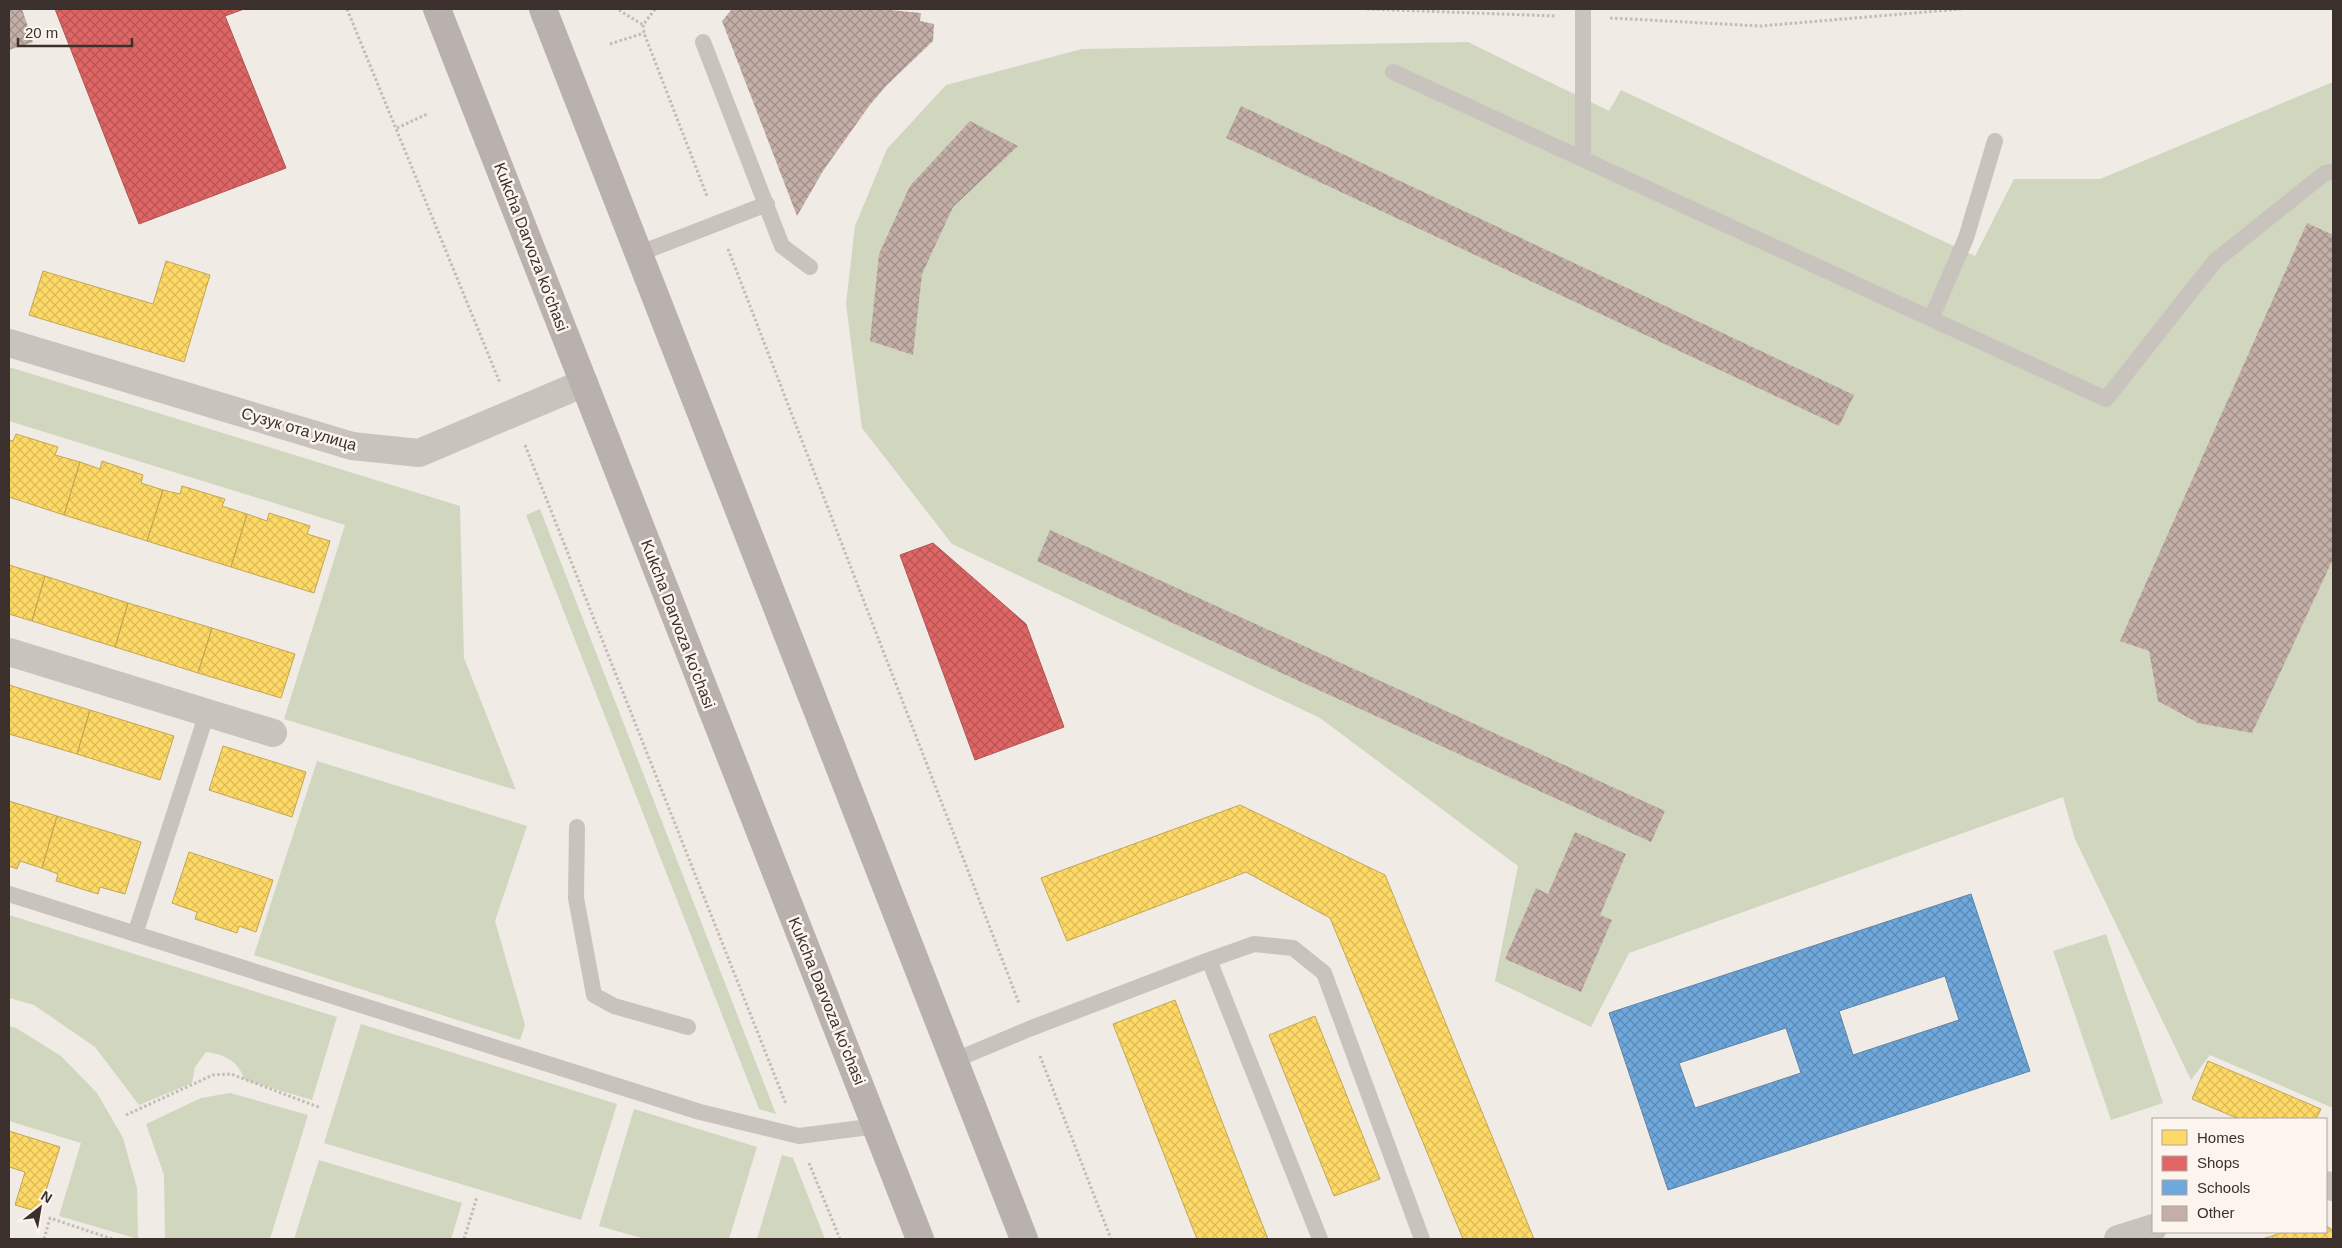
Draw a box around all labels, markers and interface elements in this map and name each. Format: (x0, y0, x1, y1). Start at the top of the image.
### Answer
scale bar (18, 15, 131, 47)
text: 20 m (25, 24, 58, 41)
street label: Kukcha Darvoza ko'chasi (491, 160, 571, 334)
street label: Сузук ота улица (239, 404, 359, 454)
street label: Kukcha Darvoza ko'chasi (638, 537, 718, 711)
street label: Kukcha Darvoza ko'chasi (786, 915, 868, 1087)
legend (2152, 1118, 2327, 1233)
text: Homes (2197, 1129, 2245, 1146)
text: Shops (2197, 1154, 2240, 1171)
text: Schools (2197, 1179, 2250, 1196)
north arrow (15, 1183, 65, 1233)
text: N (38, 1187, 55, 1206)
text: Other (2197, 1204, 2235, 1221)

